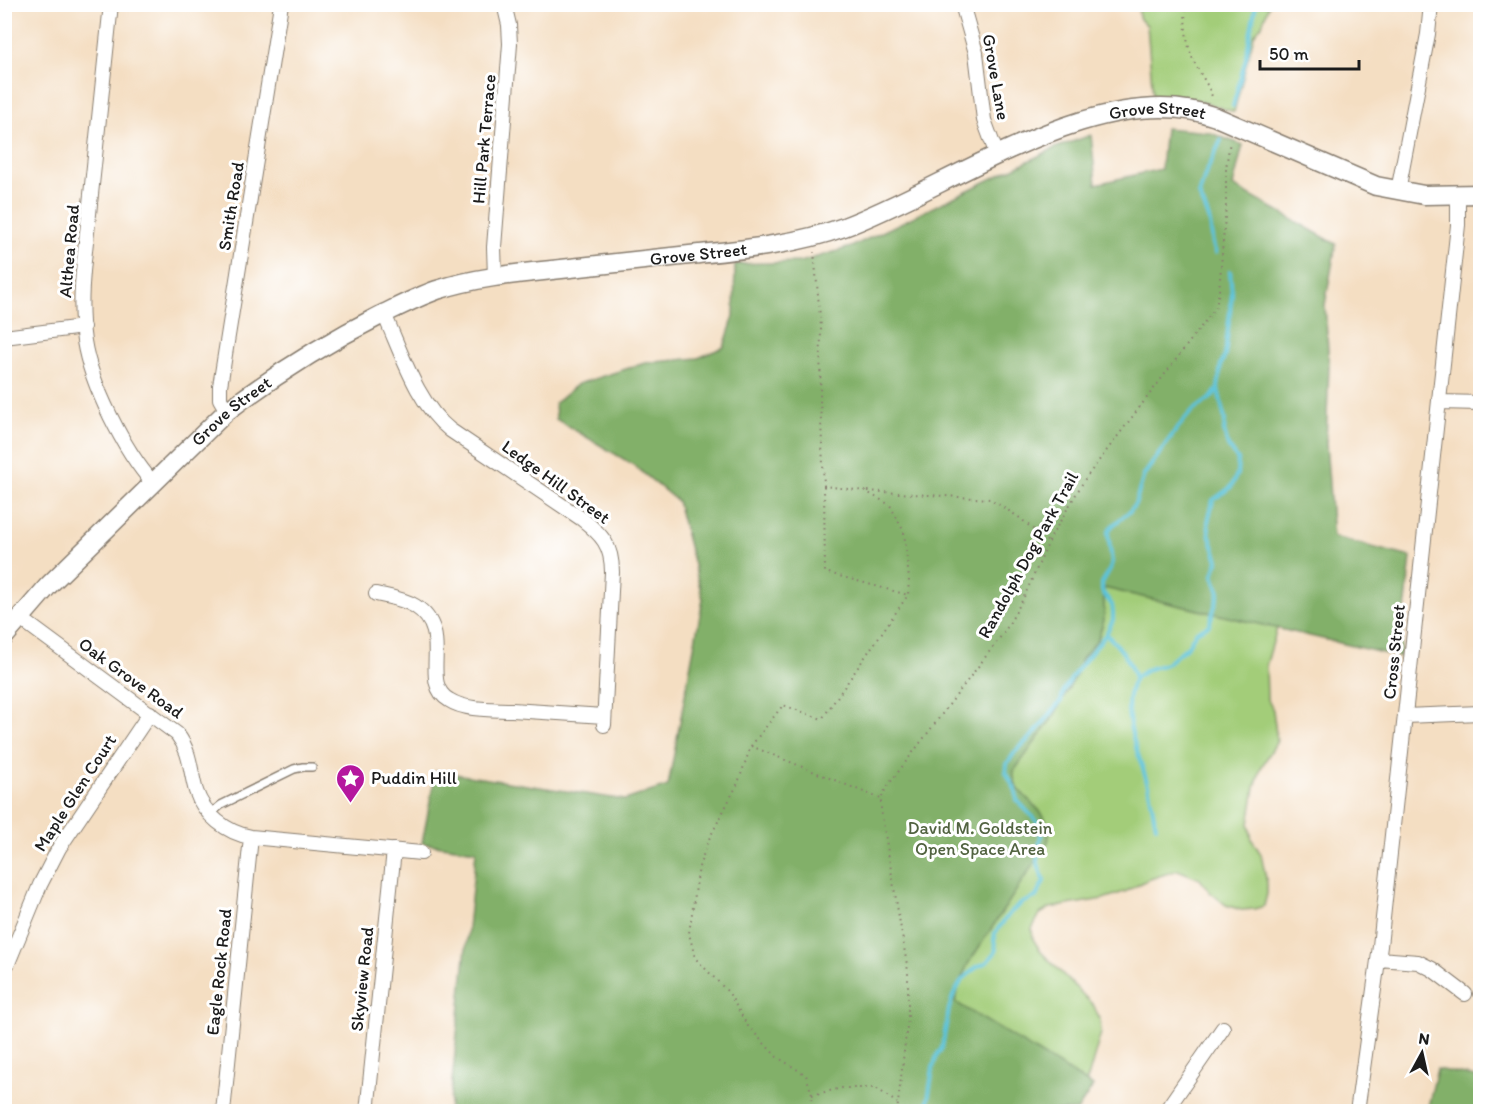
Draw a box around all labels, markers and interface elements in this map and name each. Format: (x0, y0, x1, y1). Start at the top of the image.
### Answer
street label: Grove Lane (978, 32, 1014, 122)
scale bar (1260, 33, 1359, 71)
text: 50 m (1269, 43, 1309, 65)
street label: Hill Park Terrace (467, 73, 501, 205)
street label: Grove Street (1107, 97, 1209, 125)
street label: Smith Road (213, 160, 249, 252)
street label: Althea Road (54, 203, 84, 299)
street label: Grove Street (649, 238, 749, 270)
street label: Grove Street (187, 371, 276, 451)
street label: Ledge Hill Street (498, 435, 615, 529)
street label: Randolph Dog Park Trail (973, 468, 1083, 642)
street label: Cross Street (1378, 603, 1410, 701)
street label: Oak Grove Road (74, 633, 188, 723)
street label: Maple Glen Court (29, 730, 121, 856)
place icon: Puddin Hill (334, 762, 366, 804)
place label: Puddin Hill (371, 767, 457, 789)
park label: David M. Goldstein Open Space Area (908, 817, 1053, 860)
street label: Eagle Rock Road (201, 907, 237, 1036)
street label: Skyview Road (346, 925, 378, 1032)
north arrow (1392, 1023, 1452, 1083)
text: N (1417, 1028, 1431, 1049)

